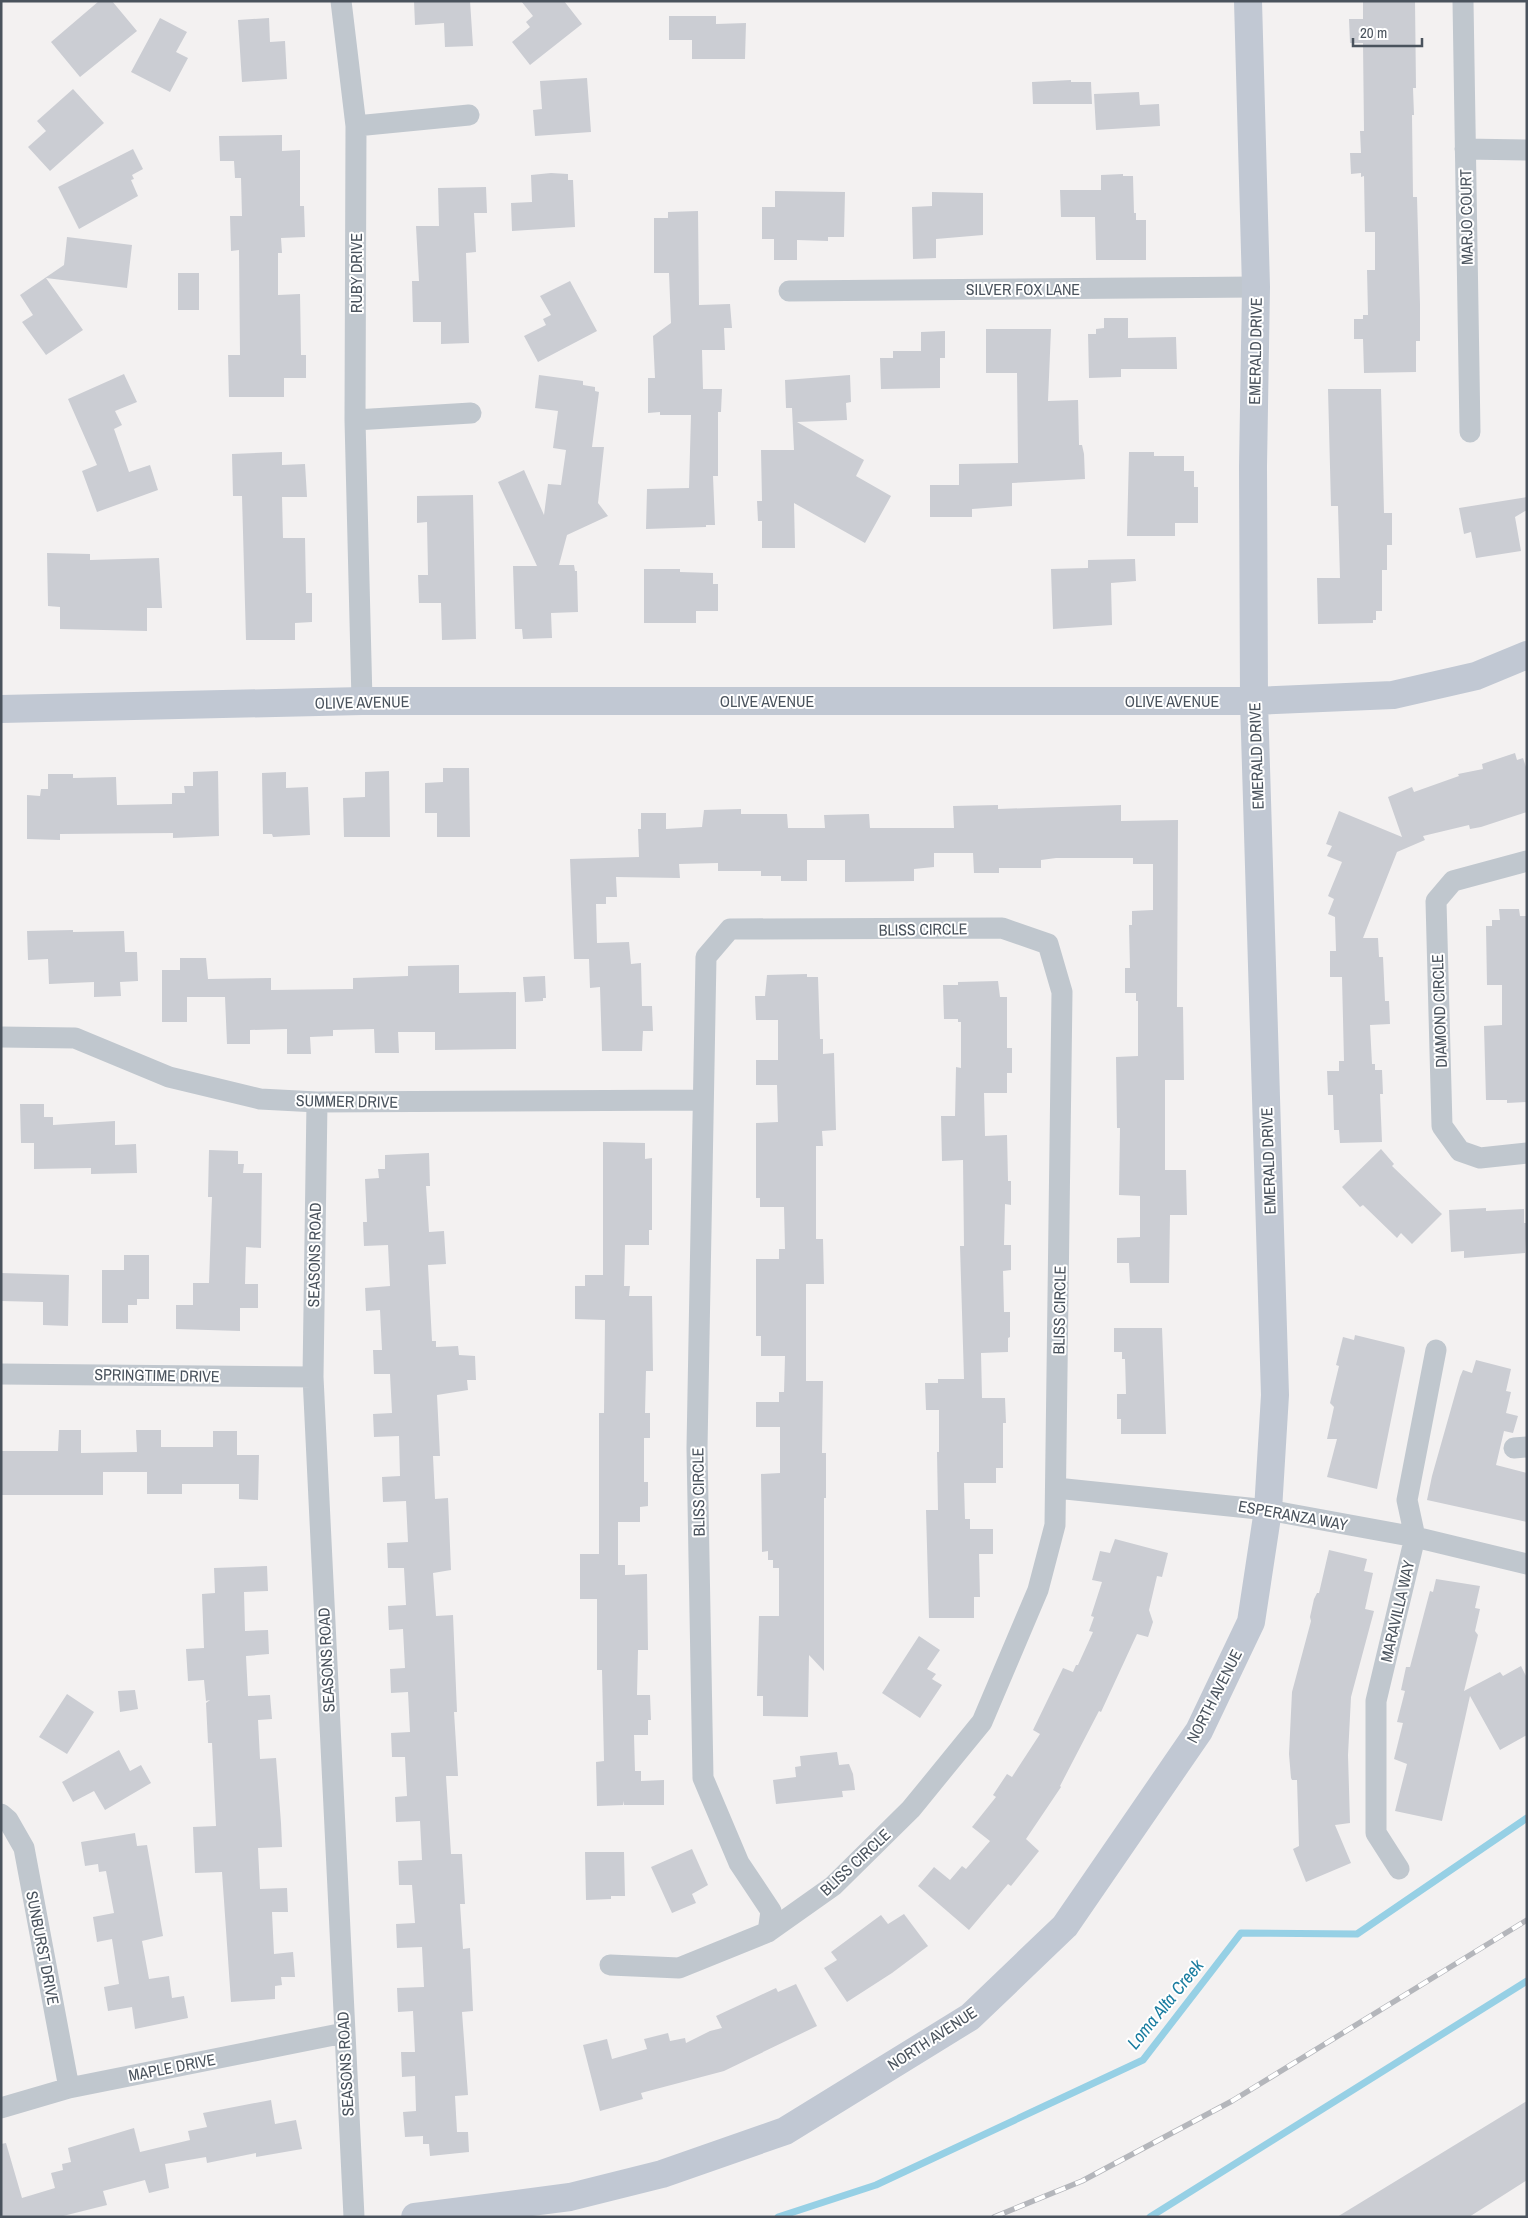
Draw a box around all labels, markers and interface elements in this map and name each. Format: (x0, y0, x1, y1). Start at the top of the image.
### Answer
scale bar (1353, 15, 1422, 47)
text: 20 m (1360, 22, 1387, 43)
street label: MARJO COURT (1454, 169, 1478, 265)
street label: RUBY DRIVE (345, 233, 367, 313)
street label: SILVER FOX LANE (966, 278, 1080, 300)
street label: EMERALD DRIVE (1243, 297, 1267, 405)
street label: OLIVE AVENUE (315, 690, 409, 714)
street label: OLIVE AVENUE (720, 690, 814, 712)
street label: OLIVE AVENUE (1125, 690, 1219, 712)
street label: EMERALD DRIVE (1243, 702, 1269, 810)
street label: BLISS CIRCLE (878, 917, 968, 941)
street label: DIAMOND CIRCLE (1426, 954, 1452, 1068)
street label: SUMMER DRIVE (296, 1089, 398, 1113)
street label: EMERALD DRIVE (1255, 1107, 1281, 1215)
street label: SEASONS ROAD (302, 1202, 326, 1308)
street label: BLISS CIRCLE (1047, 1265, 1071, 1355)
street label: SPRINGTIME DRIVE (94, 1363, 220, 1387)
street label: BLISS CIRCLE (686, 1447, 710, 1537)
street label: ESPERANZA WAY (1237, 1495, 1350, 1535)
street label: MARAVILLA WAY (1375, 1558, 1419, 1664)
street label: SEASONS ROAD (312, 1607, 340, 1713)
street label: NORTH AVENUE (1181, 1645, 1247, 1747)
street label: BLISS CIRCLE (815, 1824, 895, 1900)
street label: SUNBURST DRIVE (21, 1889, 65, 2007)
water label: Loma Alta Creek (1121, 1953, 1209, 2054)
street label: NORTH AVENUE (883, 2001, 981, 2075)
street label: SEASONS ROAD (331, 2011, 359, 2117)
street label: MAPLE DRIVE (127, 2048, 217, 2086)

